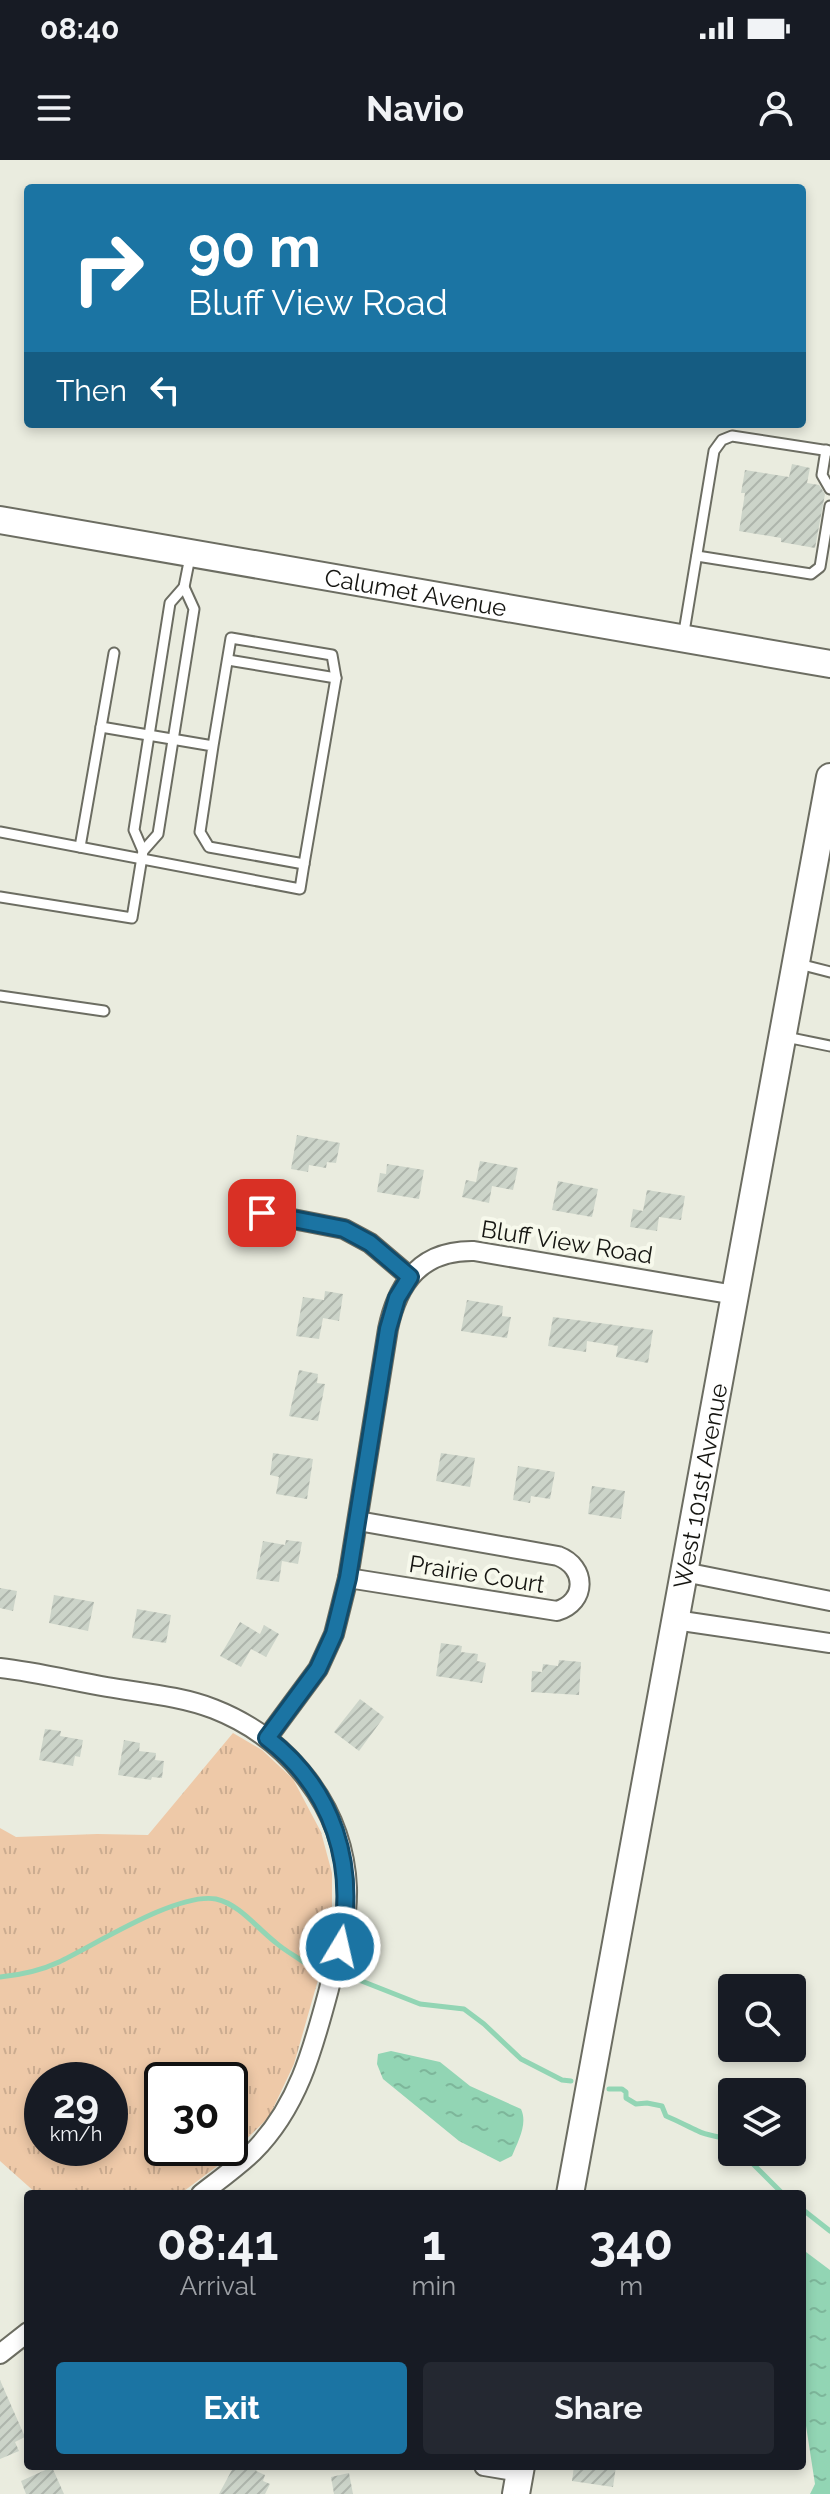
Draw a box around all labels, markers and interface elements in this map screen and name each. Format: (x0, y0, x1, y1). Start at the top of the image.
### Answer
text: 08:40 (40, 11, 120, 46)
icon: menu (32, 86, 76, 130)
icon: person (754, 86, 798, 130)
text: Navio (366, 87, 464, 129)
text: 90 m (188, 214, 321, 280)
icon: right (56, 216, 160, 320)
text: Bluff View Road (188, 281, 448, 323)
icon: left (143, 368, 187, 412)
text: Then (56, 373, 127, 408)
street label: Calumet Avenue (323, 562, 509, 622)
pin (228, 1179, 296, 1247)
icon: arrive (240, 1191, 284, 1235)
street label: Bluff View Road (479, 1214, 655, 1270)
street label: West 101st Avenue (667, 1381, 733, 1591)
street label: Prairie Court (407, 1549, 547, 1599)
position arrow (298, 1905, 382, 1989)
map controls (718, 1974, 806, 2166)
button: search (718, 1974, 806, 2062)
speed limit sign: 30 (144, 2062, 248, 2166)
button: layers (718, 2078, 806, 2166)
text: 29 (53, 2080, 99, 2127)
text: km/h (50, 2122, 102, 2146)
text: 08:41 (157, 2215, 278, 2271)
text: 1 (422, 2215, 446, 2271)
text: 340 (589, 2215, 673, 2271)
text: Arrival (180, 2271, 256, 2301)
text: min (412, 2271, 456, 2301)
text: m (619, 2271, 643, 2301)
button: Exit (56, 2362, 407, 2454)
button: Share (423, 2362, 774, 2454)

